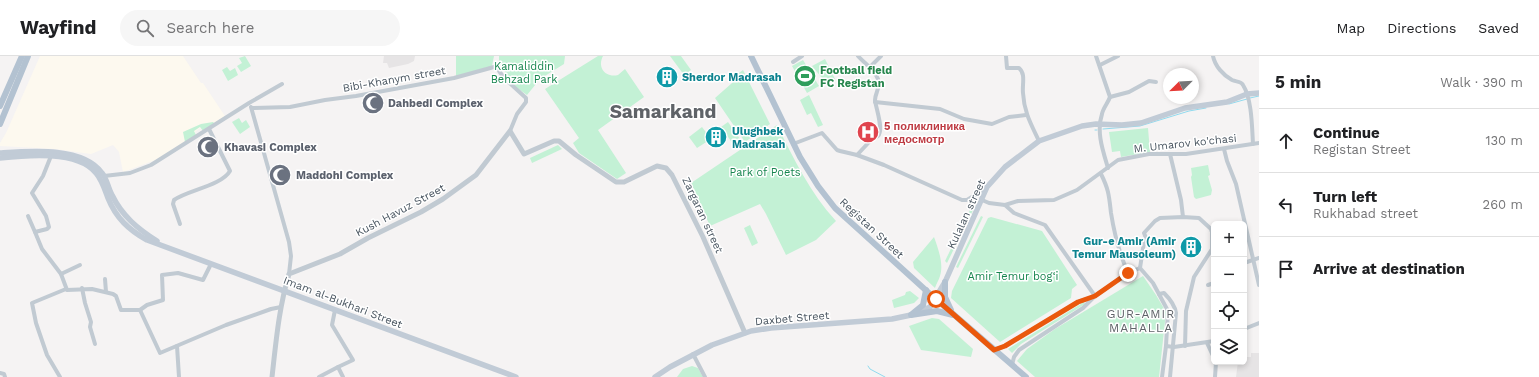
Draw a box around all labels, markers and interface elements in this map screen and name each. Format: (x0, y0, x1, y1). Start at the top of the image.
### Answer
search box (120, 10, 400, 46)
text: Wayfind (20, 16, 96, 39)
icon: search (134, 17, 156, 39)
text: Search here (166, 19, 254, 37)
text: Map (1337, 20, 1365, 36)
text: Directions (1387, 20, 1456, 36)
text: Saved (1478, 20, 1519, 36)
park label: Kamaliddin Behzad Park (491, 60, 557, 86)
sports icon: Football field FC Registan (792, 63, 818, 89)
street label: Bibi-Khanym street (342, 64, 447, 95)
building icon: Sherdоr Madrasah (654, 64, 680, 90)
place label: Football field FC Registan (820, 64, 892, 90)
north arrow (1163, 68, 1199, 104)
place label: Sherdоr Madrasah (682, 71, 782, 84)
text: 5 min (1275, 72, 1321, 92)
text: Walk · 390 m (1440, 75, 1523, 90)
mosque icon: Dahbedi Complex (360, 90, 386, 116)
place label: Dahbedi Complex (388, 97, 484, 110)
district label: Samarkand (610, 100, 716, 123)
hospital icon: 5 поликлиника медосмотр (855, 119, 881, 145)
place label: 5 поликлиника медосмотр (884, 120, 966, 146)
building icon: Ulughbek Madrasah (703, 124, 729, 150)
text: Continue (1313, 124, 1380, 142)
place label: Ulughbek Madrasah (732, 125, 785, 151)
icon: ahead (1275, 130, 1297, 152)
street label: M. Umarov ko'chasi (1133, 132, 1237, 155)
text: 130 m (1485, 133, 1523, 148)
mosque icon: Khavasi Complex (195, 134, 221, 160)
place label: Khavasi Complex (224, 141, 317, 154)
text: Registan Street (1313, 142, 1411, 157)
mosque icon: Maddohi Complex (267, 162, 293, 188)
park label: Park of Poets (729, 166, 801, 179)
place label: Maddohi Complex (296, 169, 394, 182)
street label: Zargaran street (679, 175, 726, 256)
street label: Kulalan street (945, 177, 988, 251)
street label: Kush Havuz Street (353, 181, 448, 240)
text: Turn left (1313, 188, 1377, 206)
icon: left (1275, 194, 1297, 216)
street label: Registan Street (837, 195, 907, 262)
text: 260 m (1483, 197, 1523, 212)
text: Rukhabad street (1313, 206, 1418, 221)
map controls (1211, 221, 1247, 365)
button: + (1211, 221, 1247, 257)
building icon: Gur-e Amir (Amir Temur Mausoleum) (1178, 234, 1204, 260)
place label: Gur-e Amir (Amir Temur Mausoleum) (1072, 235, 1176, 261)
button: − (1211, 257, 1247, 293)
icon: arrive (1275, 258, 1297, 280)
text: Arrive at destination (1313, 260, 1465, 278)
route end (1119, 264, 1137, 282)
park label: Amir Temur bog‘i (968, 270, 1059, 283)
street label: Imam al-Bukhari Street (281, 274, 405, 331)
route start (927, 290, 945, 308)
button: locate (1211, 293, 1247, 329)
district label: GUR-AMIR MAHALLA (1107, 307, 1175, 335)
street label: Daxbet Street (754, 309, 830, 328)
button: layers (1211, 329, 1247, 365)

